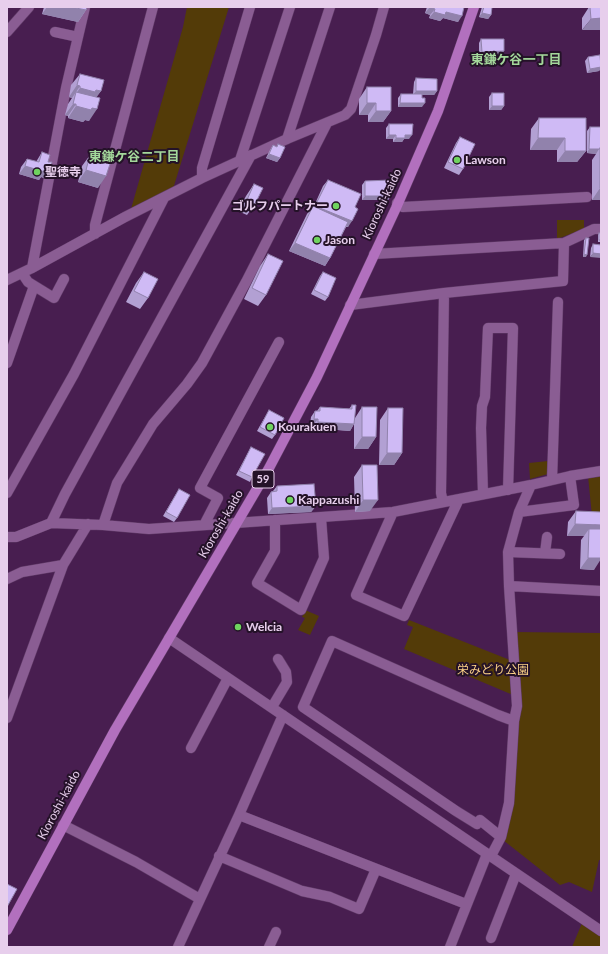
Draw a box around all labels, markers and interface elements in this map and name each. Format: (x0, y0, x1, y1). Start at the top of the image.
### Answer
district label: 東鎌ケ谷一丁目 (471, 52, 561, 68)
district label: 東鎌ケ谷二丁目 (89, 149, 179, 165)
place label: Lawson (465, 153, 506, 167)
marker: Lawson (452, 155, 462, 165)
place label: 聖徳寺 (45, 165, 81, 179)
street label: Kioroshi-kaido (359, 166, 405, 242)
marker: 聖徳寺 (32, 167, 42, 177)
place label: ゴルフパートナー (232, 199, 328, 213)
marker: ゴルフパートナー (331, 201, 341, 211)
place label: Jason (325, 233, 355, 247)
marker: Jason (312, 235, 322, 245)
place label: Kourakuen (278, 420, 336, 434)
marker: Kourakuen (265, 422, 275, 432)
road number: 59 (252, 470, 274, 488)
street label: Kioroshi-kaido (196, 487, 246, 561)
place label: Kappazushi (298, 493, 359, 507)
marker: Kappazushi (285, 495, 295, 505)
place label: Welcia (246, 620, 282, 634)
marker: Welcia (233, 622, 243, 632)
park label: 栄みどり公園 (457, 663, 529, 677)
street label: Kioroshi-kaido (35, 768, 83, 842)

